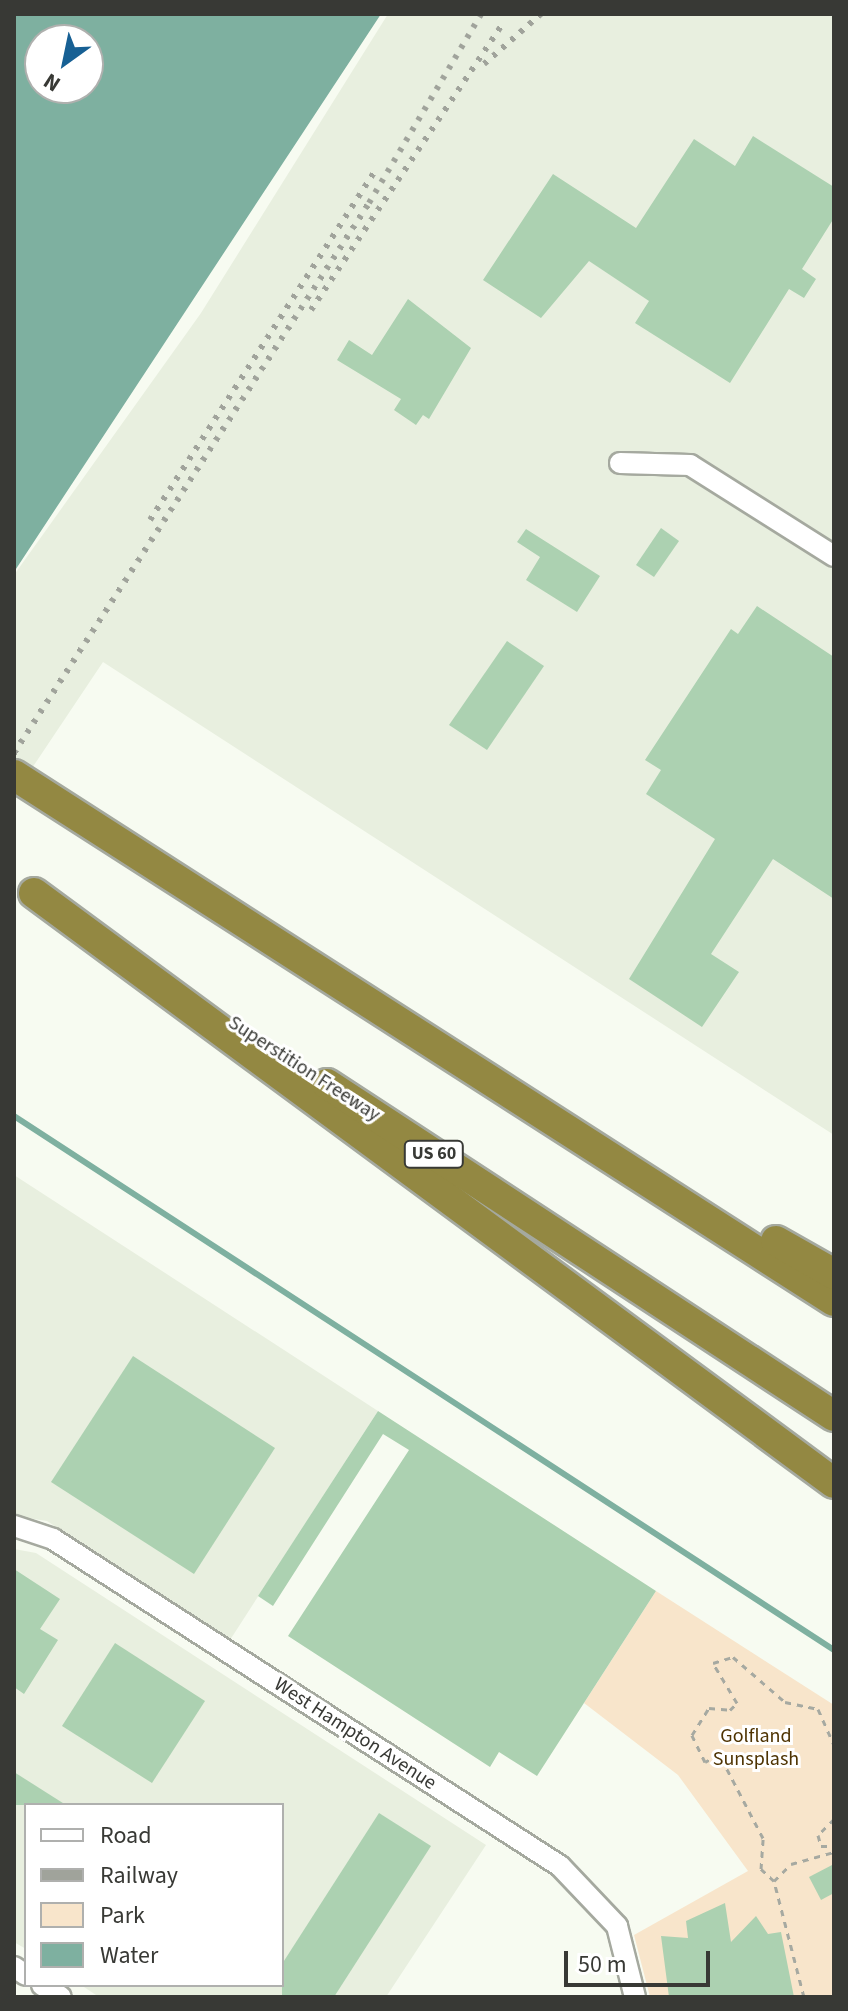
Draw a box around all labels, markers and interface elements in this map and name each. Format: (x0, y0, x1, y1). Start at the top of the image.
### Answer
north arrow (24, 24, 104, 104)
text: N (37, 65, 67, 100)
street label: Superstition Freeway (224, 1011, 384, 1127)
road number: US 60 (402, 1140, 466, 1168)
street label: West Hampton Avenue (269, 1673, 441, 1795)
park label: Golfland Sunsplash (713, 1725, 799, 1772)
legend (24, 1803, 284, 1987)
text: Road (100, 1818, 152, 1853)
text: Railway (100, 1858, 178, 1893)
text: Park (100, 1898, 145, 1933)
scale bar (568, 1935, 714, 1985)
text: Water (100, 1938, 158, 1973)
text: 50 m (578, 1947, 627, 1982)

